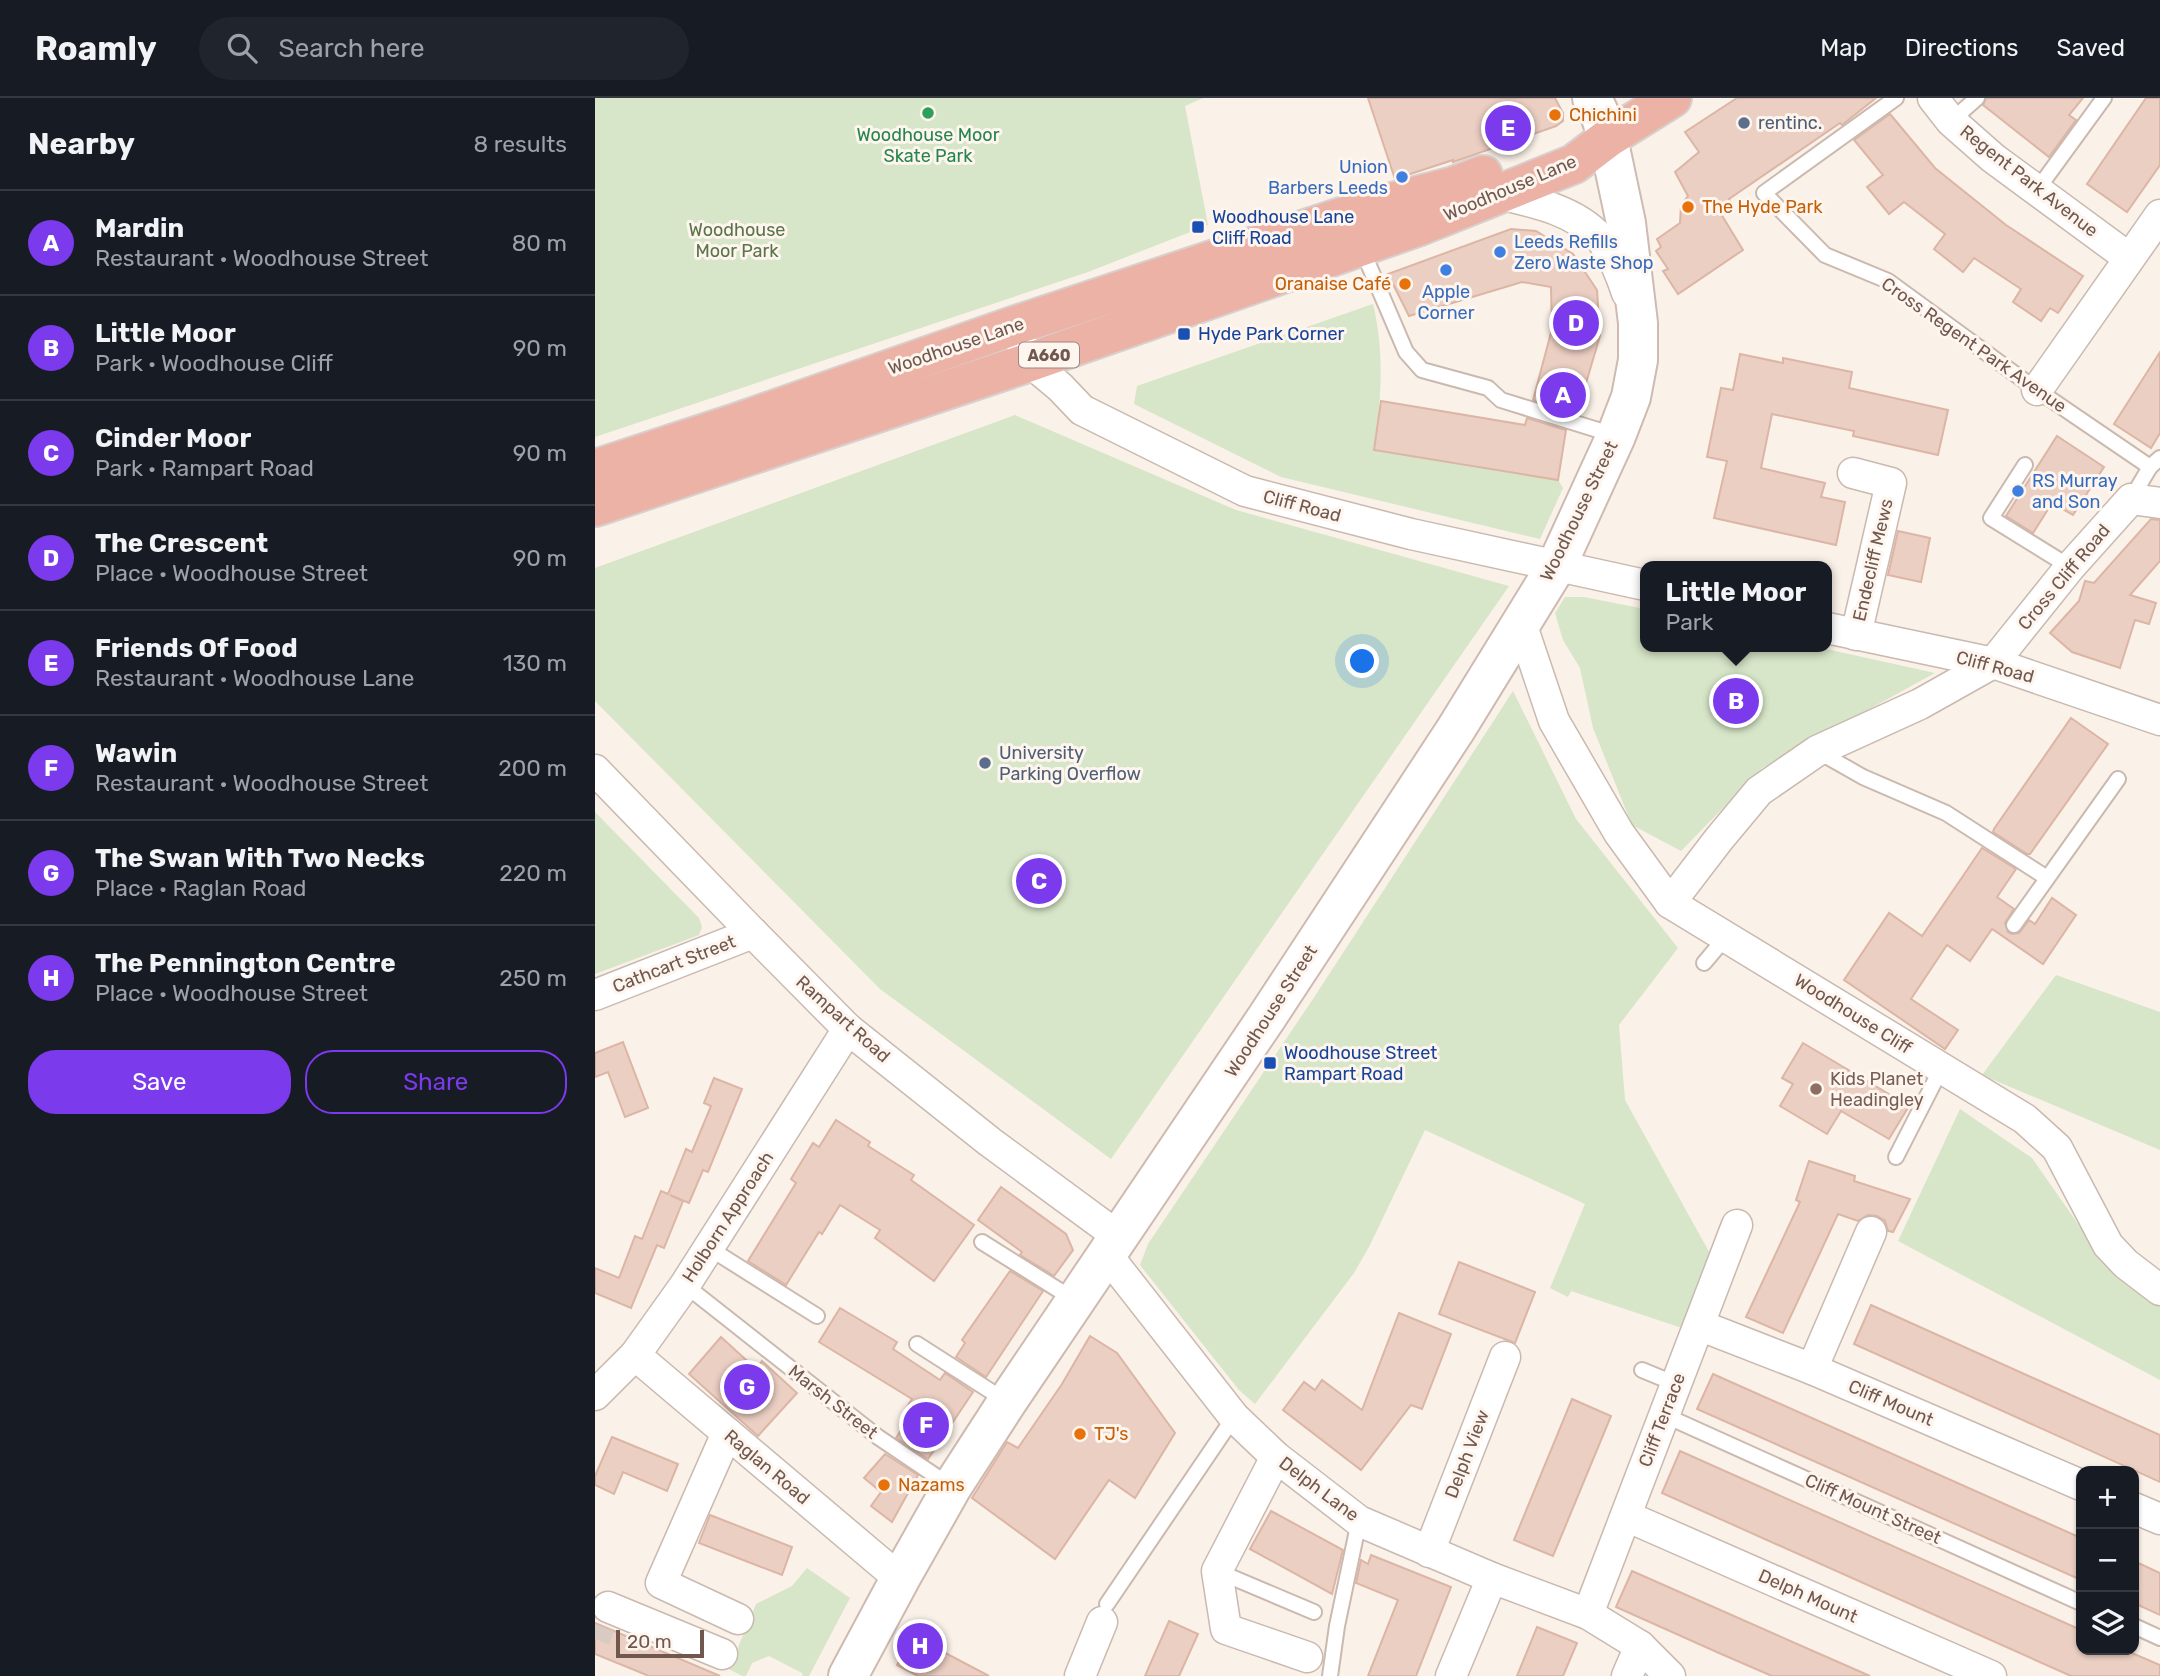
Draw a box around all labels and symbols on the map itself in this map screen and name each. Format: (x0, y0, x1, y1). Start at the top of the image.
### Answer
pin: E (1485, 102, 1531, 154)
place label: Chichini (1569, 104, 1637, 126)
marker: Woodhouse Moor Skate Park (920, 105, 936, 121)
marker: Chichini (1547, 107, 1563, 123)
place label: rentinc. (1758, 112, 1822, 134)
marker: rentinc. (1736, 115, 1752, 131)
street label: Regent Park Avenue (1956, 120, 2102, 242)
place label: Woodhouse Moor Skate Park (856, 124, 1000, 167)
street label: Woodhouse Lane (1440, 150, 1580, 226)
place label: Union Barbers Leeds (1268, 156, 1388, 199)
marker: Union Barbers Leeds (1394, 169, 1410, 185)
place label: The Hyde Park (1702, 196, 1823, 218)
marker: The Hyde Park (1680, 199, 1696, 215)
place label: Woodhouse Lane Cliff Road (1212, 206, 1354, 249)
park label: Woodhouse Moor Park (689, 219, 785, 262)
marker: Woodhouse Lane Cliff Road (1190, 219, 1206, 235)
place label: Leeds Refills Zero Waste Shop (1514, 231, 1654, 274)
marker: Leeds Refills Zero Waste Shop (1492, 244, 1508, 260)
marker: Apple Corner (1438, 262, 1454, 278)
place label: Oranaise Café (1275, 273, 1391, 295)
street label: Cross Regent Park Avenue (1877, 273, 2071, 417)
marker: Oranaise Café (1397, 276, 1413, 292)
place label: Apple Corner (1418, 281, 1475, 324)
pin: D (1553, 297, 1599, 349)
street label: Woodhouse Lane (885, 312, 1027, 380)
place label: Hyde Park Corner (1198, 323, 1344, 345)
marker: Hyde Park Corner (1176, 326, 1192, 342)
road number: A660 (1019, 342, 1079, 368)
pin: A (1540, 369, 1586, 421)
street label: Woodhouse Street (1536, 437, 1622, 585)
place label: RS Murray and Son (2032, 470, 2118, 513)
marker: RS Murray and Son (2010, 483, 2026, 499)
street label: Cliff Road (1261, 485, 1343, 527)
street label: Endecliff Mews (1848, 497, 1898, 623)
street label: Cross Cliff Road (2013, 520, 2115, 634)
your location (1345, 644, 1379, 678)
street label: Cliff Road (1954, 646, 2036, 688)
pin: B (1713, 675, 1759, 727)
place label: University Parking Overflow (999, 742, 1141, 785)
marker: University Parking Overflow (977, 755, 993, 771)
pin: C (1016, 855, 1062, 907)
street label: Cathcart Street (609, 930, 739, 998)
street label: Woodhouse Street (1220, 941, 1322, 1081)
street label: Woodhouse Cliff (1790, 969, 1916, 1059)
street label: Rampart Road (791, 971, 895, 1067)
place label: Woodhouse Street Rampart Road (1284, 1042, 1437, 1085)
marker: Woodhouse Street Rampart Road (1262, 1055, 1278, 1071)
place label: Kids Planet Headingley (1830, 1068, 1924, 1111)
marker: Kids Planet Headingley (1808, 1081, 1824, 1097)
street label: Holborn Approach (677, 1147, 779, 1287)
street label: Marsh Street (784, 1360, 882, 1444)
pin: G (724, 1361, 770, 1413)
street label: Cliff Terrace (1634, 1370, 1690, 1470)
street label: Cliff Mount (1845, 1375, 1937, 1431)
pin: F (903, 1399, 949, 1451)
street label: Delph View (1440, 1407, 1494, 1501)
place label: TJ's (1094, 1423, 1129, 1445)
street label: Raglan Road (720, 1425, 814, 1509)
marker: TJ's (1072, 1426, 1088, 1442)
street label: Delph Lane (1275, 1452, 1363, 1526)
street label: Cliff Mount Street (1801, 1469, 1945, 1549)
place label: Nazams (898, 1474, 965, 1496)
marker: Nazams (876, 1477, 892, 1493)
street label: Delph Mount (1755, 1564, 1861, 1628)
pin: H (897, 1620, 943, 1672)
scale bar (616, 1627, 703, 1659)

